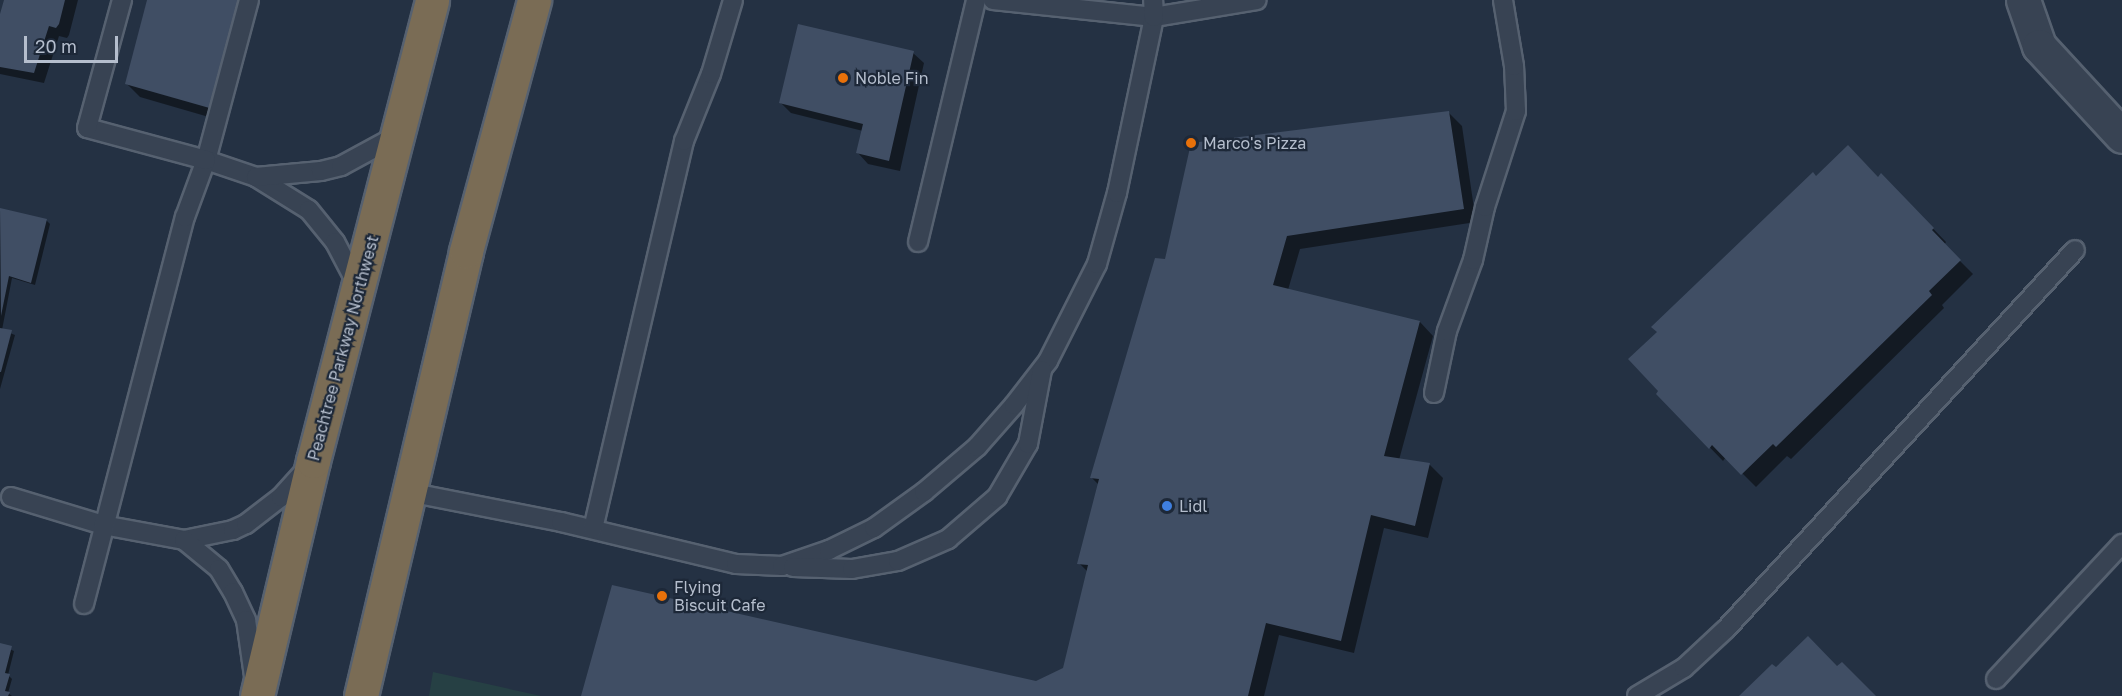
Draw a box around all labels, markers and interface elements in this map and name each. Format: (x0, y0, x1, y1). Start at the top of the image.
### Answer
scale bar (27, 24, 122, 62)
text: 20 m (35, 35, 77, 57)
place label: Noble Fin (855, 68, 928, 88)
marker: Noble Fin (836, 71, 850, 85)
place label: Marco's Pizza (1203, 133, 1306, 153)
marker: Marco's Pizza (1184, 136, 1198, 150)
street label: Peachtree Parkway Northwest (304, 233, 382, 463)
place label: Lidl (1179, 496, 1207, 516)
marker: Lidl (1160, 499, 1174, 513)
place label: Flying Biscuit Cafe (674, 577, 765, 615)
marker: Flying Biscuit Cafe (655, 589, 669, 603)

